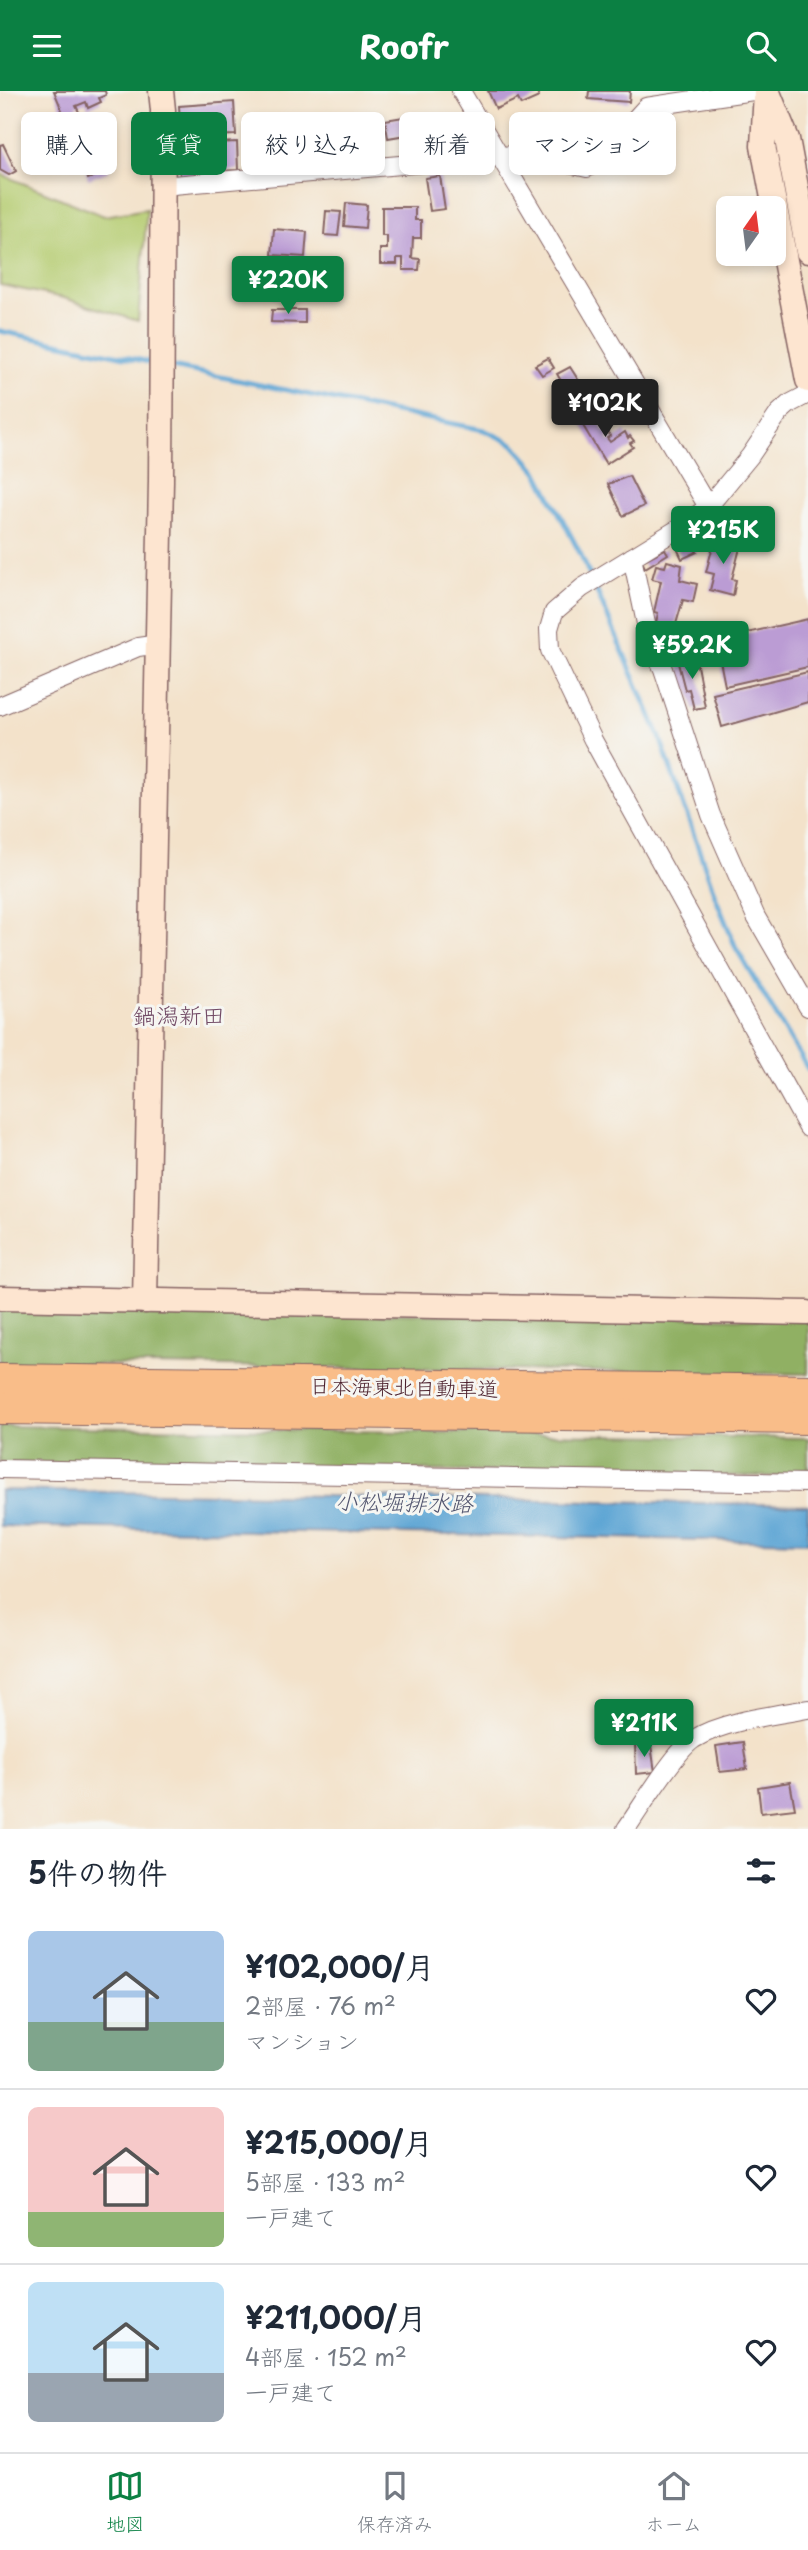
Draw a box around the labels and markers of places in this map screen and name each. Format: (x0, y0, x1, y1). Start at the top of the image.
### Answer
pin: ¥220K (239, 257, 337, 316)
pin: ¥102K (556, 379, 654, 439)
pin: ¥215K (674, 507, 772, 566)
pin: ¥59.2K (635, 621, 749, 681)
pin: ¥211K (595, 1699, 693, 1759)

